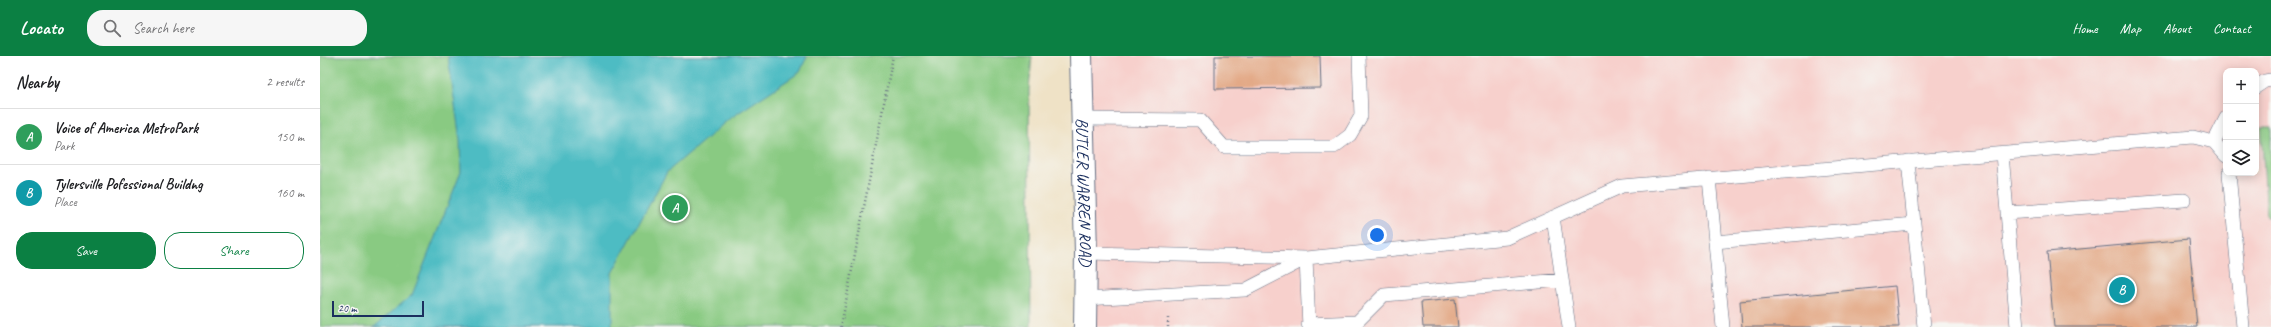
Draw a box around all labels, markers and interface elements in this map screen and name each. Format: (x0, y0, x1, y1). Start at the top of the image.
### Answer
search box (87, 10, 367, 46)
text: Locato (20, 16, 63, 40)
icon: search (101, 17, 123, 39)
text: Search here (133, 19, 194, 38)
text: Home (2072, 20, 2098, 37)
text: Map (2120, 20, 2141, 37)
text: About (2163, 20, 2191, 37)
text: Contact (2213, 20, 2251, 37)
map controls (2223, 68, 2259, 176)
button: + (2223, 68, 2259, 104)
text: Nearby (16, 72, 59, 93)
text: 2 results (266, 74, 304, 90)
button: − (2223, 104, 2259, 140)
street label: BUTLER WARREN ROAD (1072, 118, 1096, 268)
text: Voice of America MetroPark (54, 119, 198, 138)
text: A (26, 129, 32, 145)
text: 150 m (276, 129, 304, 145)
text: Park (54, 138, 75, 154)
button: layers (2223, 140, 2259, 176)
text: Tylersville Pofessional Buildng (54, 175, 203, 194)
text: B (26, 185, 32, 201)
text: 160 m (276, 185, 304, 201)
pin: A (662, 193, 688, 223)
text: Place (54, 194, 77, 210)
your location (1367, 225, 1387, 245)
button: Save (16, 232, 156, 269)
button: Share (164, 232, 304, 269)
pin: B (2109, 275, 2135, 305)
scale bar (332, 299, 424, 318)
text: 20 m (338, 301, 357, 315)

